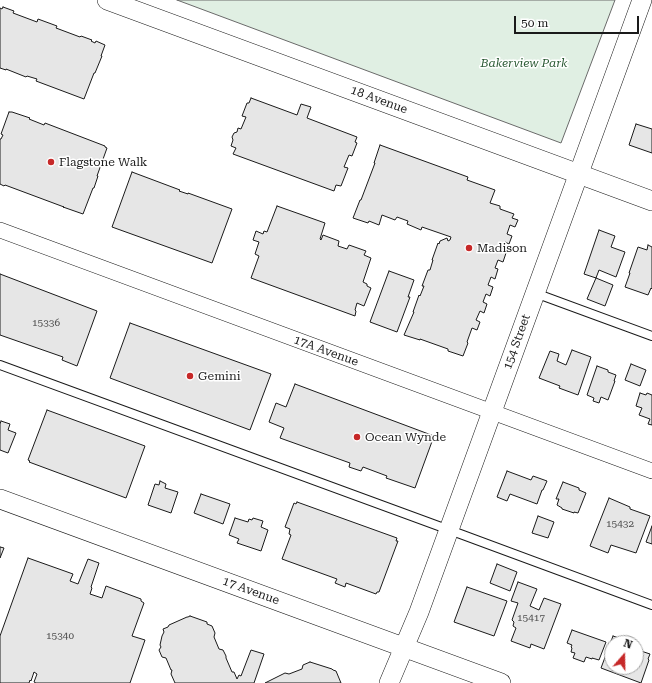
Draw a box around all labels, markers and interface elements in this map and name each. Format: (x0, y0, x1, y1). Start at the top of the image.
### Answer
scale bar (516, 8, 641, 34)
text: 50 m (521, 16, 548, 30)
park label: Bakerview Park (480, 56, 568, 70)
street label: 18 Avenue (349, 83, 409, 117)
place label: Flagstone Walk (59, 155, 147, 169)
marker: Flagstone Walk (46, 157, 56, 167)
place label: Madison (477, 241, 527, 255)
marker: Madison (464, 243, 474, 253)
street label: 154 Street (500, 312, 534, 372)
house number: 15336 (32, 317, 60, 329)
street label: 17A Avenue (292, 333, 360, 369)
place label: Gemini (198, 369, 241, 383)
marker: Gemini (185, 371, 195, 381)
place label: Ocean Wynde (365, 430, 446, 444)
marker: Ocean Wynde (352, 432, 362, 442)
house number: 15432 (606, 518, 634, 530)
street label: 17 Avenue (221, 574, 281, 608)
house number: 15417 (517, 612, 545, 624)
house number: 15340 (46, 630, 74, 642)
north arrow (604, 635, 644, 675)
text: N (622, 637, 634, 652)

